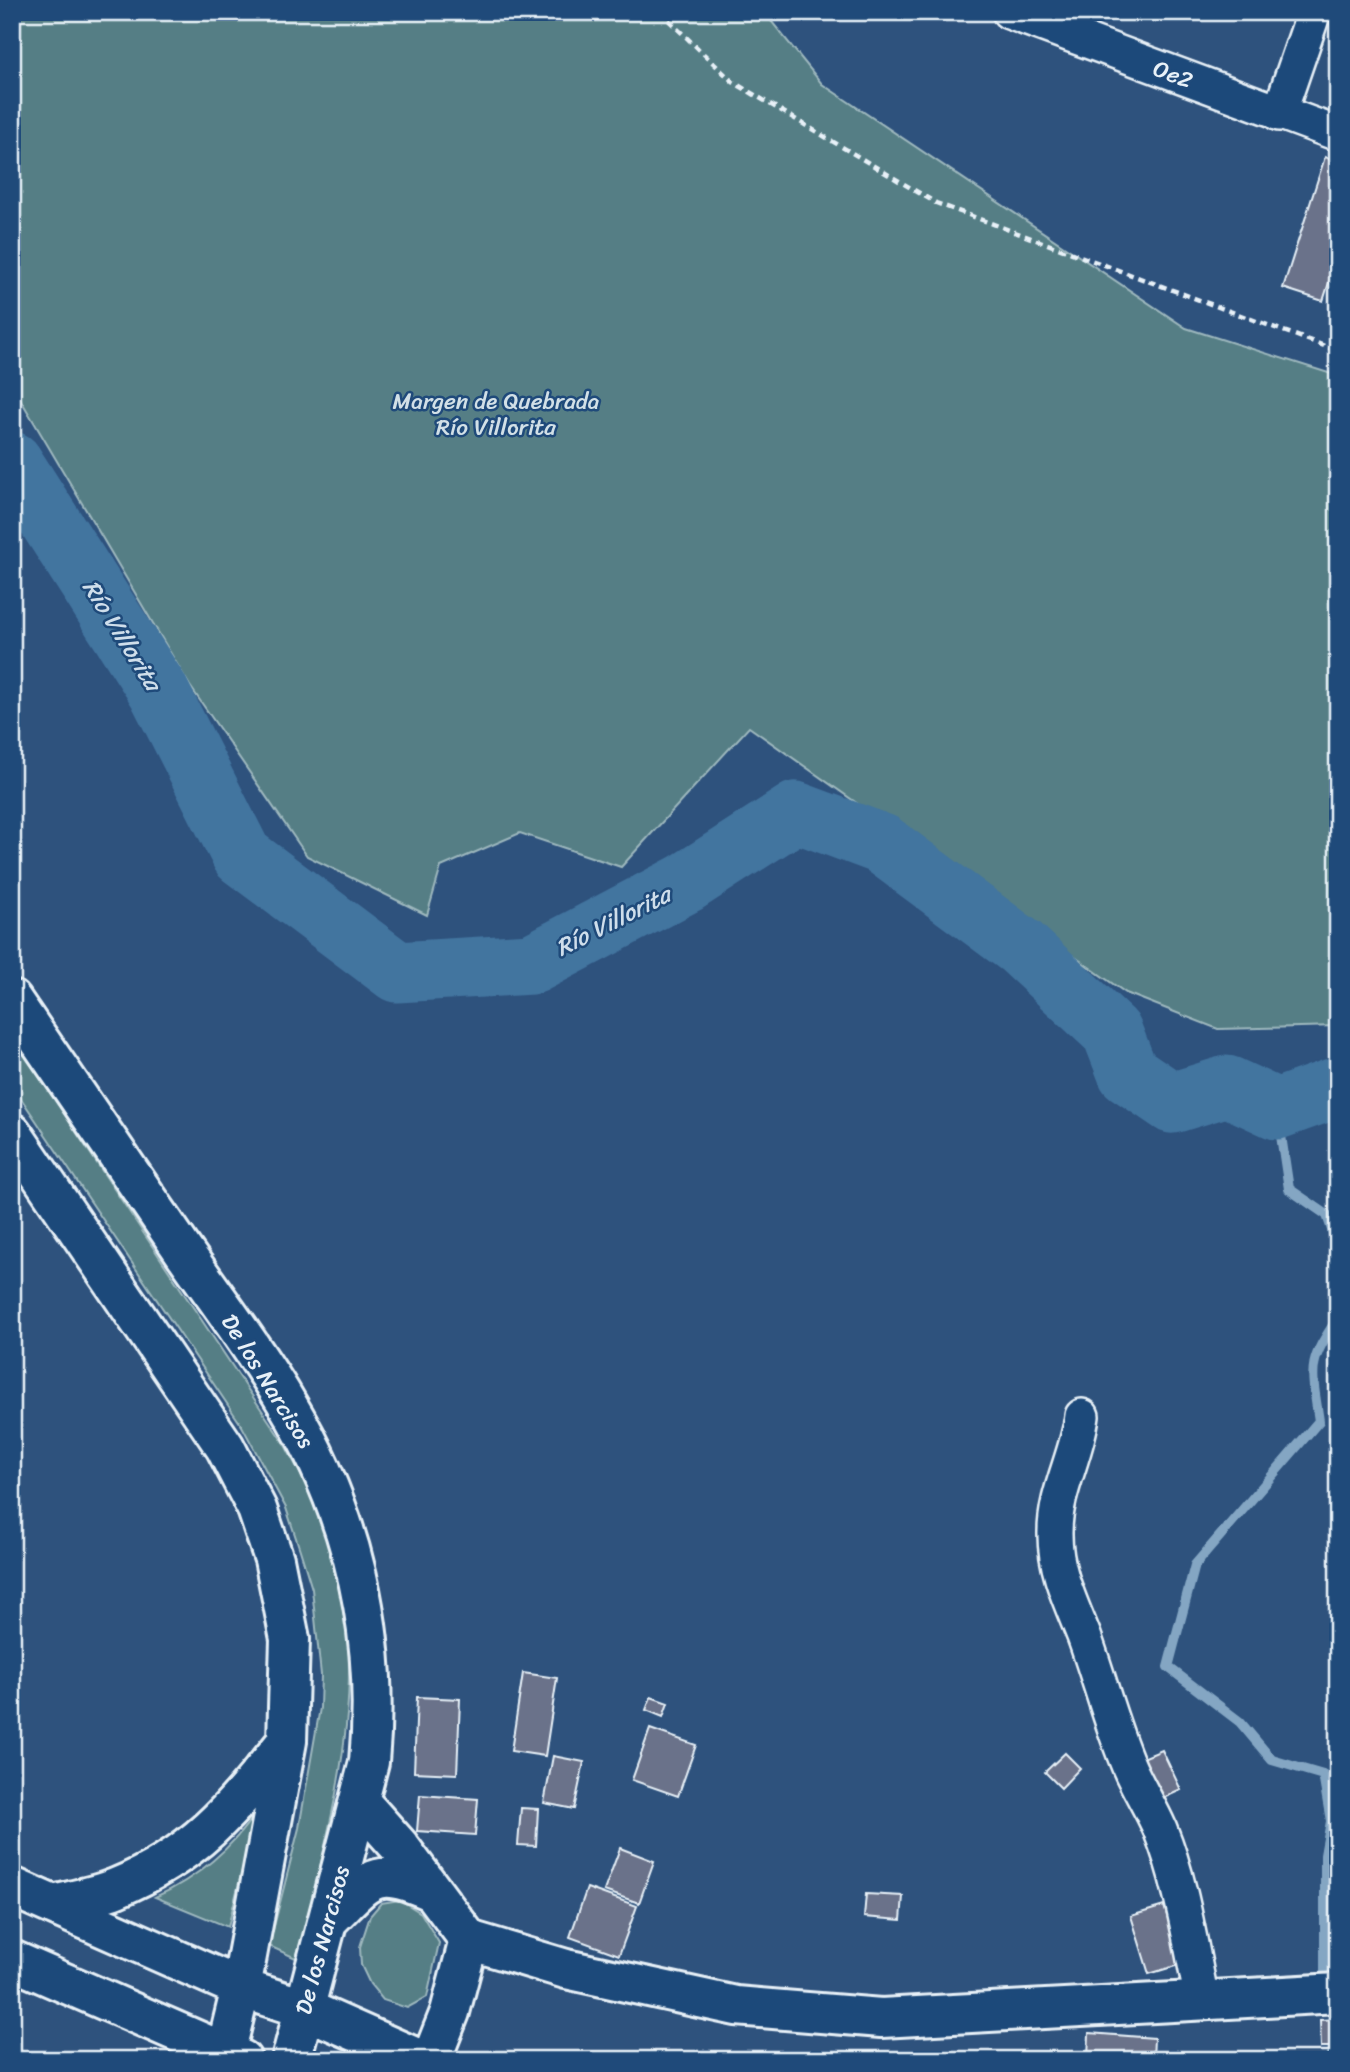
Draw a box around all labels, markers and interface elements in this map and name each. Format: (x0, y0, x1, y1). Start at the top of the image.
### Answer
street label: Oe2 (1147, 48, 1199, 101)
park label: Margen de Quebrada Río Villorita (393, 381, 599, 448)
water label: Río Villorita (71, 571, 175, 702)
water label: Río Villorita (548, 873, 681, 968)
street label: De los Narcisos (210, 1306, 326, 1457)
street label: De los Narcisos (283, 1860, 362, 2019)

